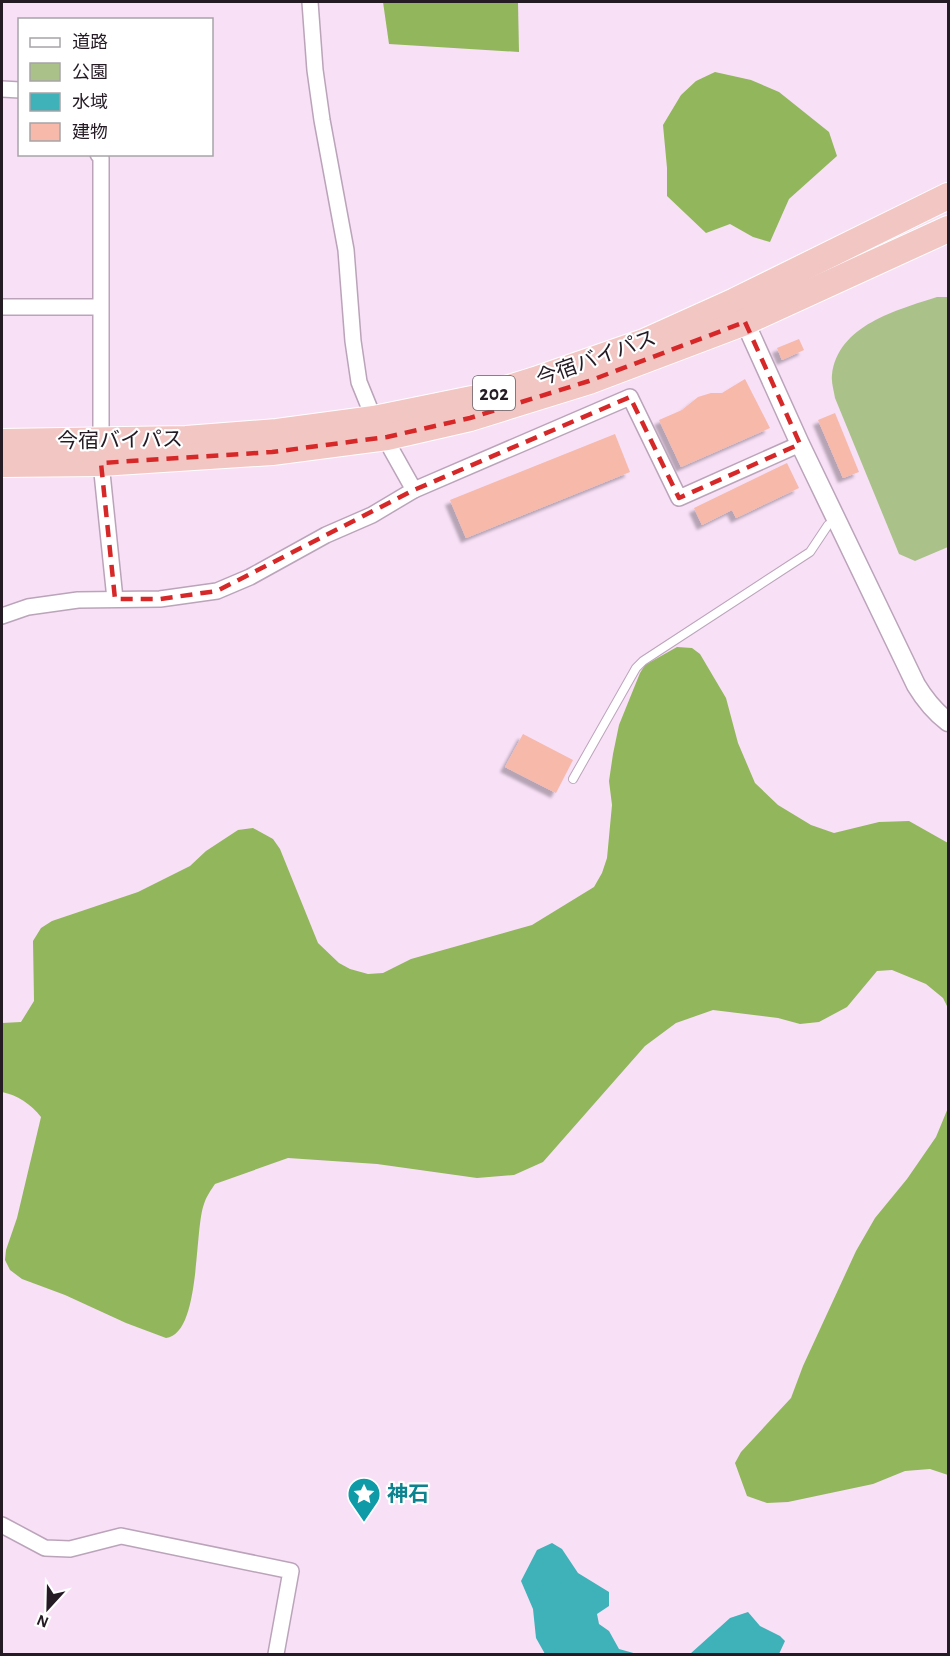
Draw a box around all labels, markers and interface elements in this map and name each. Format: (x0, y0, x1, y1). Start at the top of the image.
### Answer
legend (18, 18, 213, 156)
text: 道路 (72, 32, 108, 52)
text: 公園 (72, 63, 108, 82)
text: 水域 (72, 93, 108, 112)
text: 建物 (72, 122, 108, 142)
street label: 今宿バイパス (533, 326, 659, 390)
road number: 202 (473, 376, 515, 410)
street label: 今宿バイパス (57, 428, 183, 452)
place icon: 神石 (346, 1476, 382, 1523)
place label: 神石 (387, 1482, 429, 1505)
north arrow (18, 1578, 78, 1638)
text: N (35, 1611, 51, 1630)

